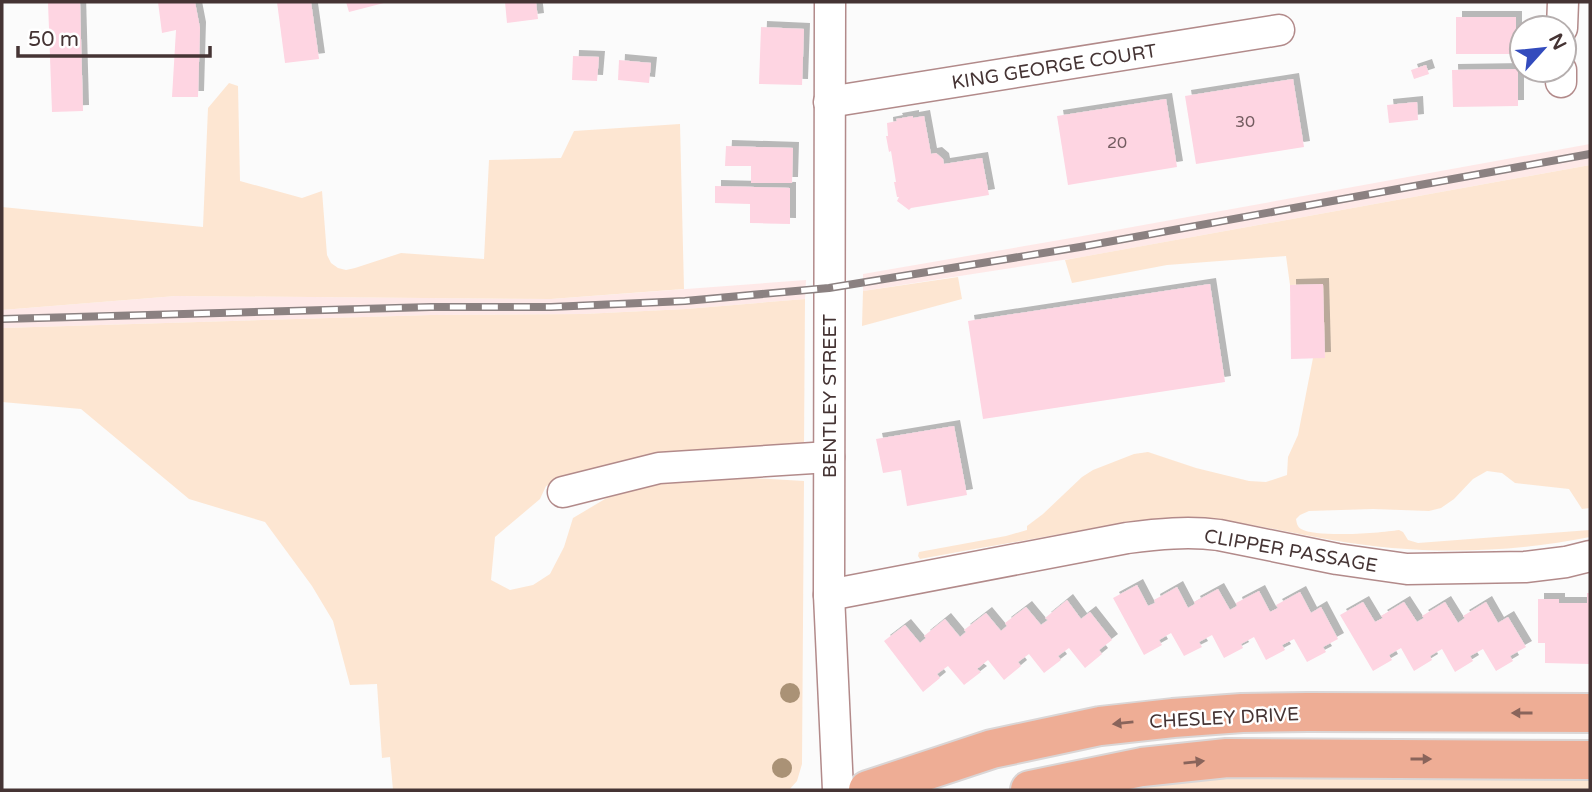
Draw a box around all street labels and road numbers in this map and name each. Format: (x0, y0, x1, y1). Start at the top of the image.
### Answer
street label: KING GEORGE COURT (950, 40, 1159, 94)
street label: BENTLEY STREET (819, 313, 841, 478)
street label: CLIPPER PASSAGE (1202, 525, 1379, 577)
street label: CHESLEY DRIVE (1149, 703, 1300, 733)

